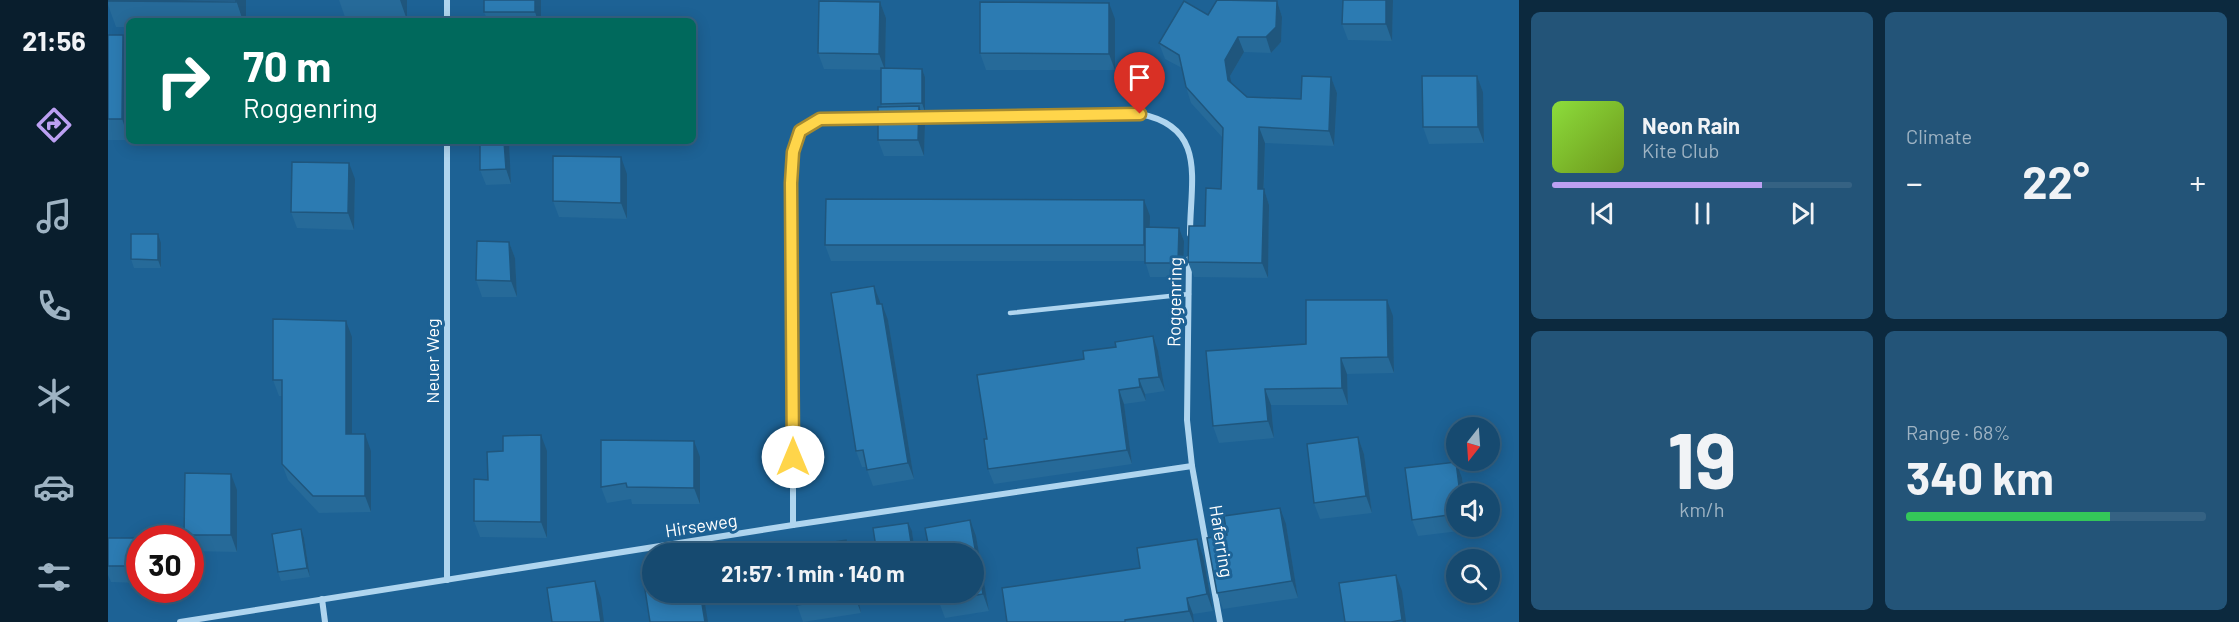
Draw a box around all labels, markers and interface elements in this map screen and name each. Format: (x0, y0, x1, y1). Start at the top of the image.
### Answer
text: 21:56 (22, 24, 86, 56)
text: 70 m (243, 40, 331, 90)
icon: right (144, 42, 222, 120)
pin (1114, 52, 1165, 114)
icon: arrive (1123, 61, 1156, 94)
text: Roggenring (243, 91, 378, 123)
icon: directions (33, 104, 75, 146)
text: Neon Rain (1642, 112, 1740, 138)
text: Climate (1906, 124, 1972, 148)
text: Kite Club (1642, 138, 1719, 162)
text: 22° (2022, 154, 2090, 208)
text: − (1906, 162, 1923, 202)
text: + (2189, 162, 2206, 202)
icon: music (33, 195, 75, 237)
icon: previous (1586, 197, 1619, 230)
icon: pause (1686, 197, 1719, 230)
icon: next (1786, 197, 1819, 230)
street label: Roggenring (1162, 257, 1186, 347)
icon: phone (33, 285, 75, 327)
street label: Neuer Weg (421, 318, 443, 404)
icon: climate (33, 375, 75, 417)
text: 19 (1667, 411, 1737, 505)
north arrow (1446, 417, 1500, 471)
map controls (1446, 417, 1500, 603)
text: Range · 68% (1906, 420, 2010, 444)
position arrow (761, 425, 825, 489)
text: 340 km (1906, 450, 2054, 504)
icon: car (33, 466, 75, 508)
button: sound (1446, 483, 1500, 537)
text: km/h (1679, 497, 1725, 521)
street label: Haferring (1205, 503, 1239, 579)
street label: Hirseweg (663, 508, 739, 542)
speed limit sign: 30 (126, 525, 204, 603)
button: search (1446, 549, 1500, 603)
icon: filters (33, 556, 75, 598)
text: 21:57 · 1 min · 140 m (721, 560, 905, 586)

